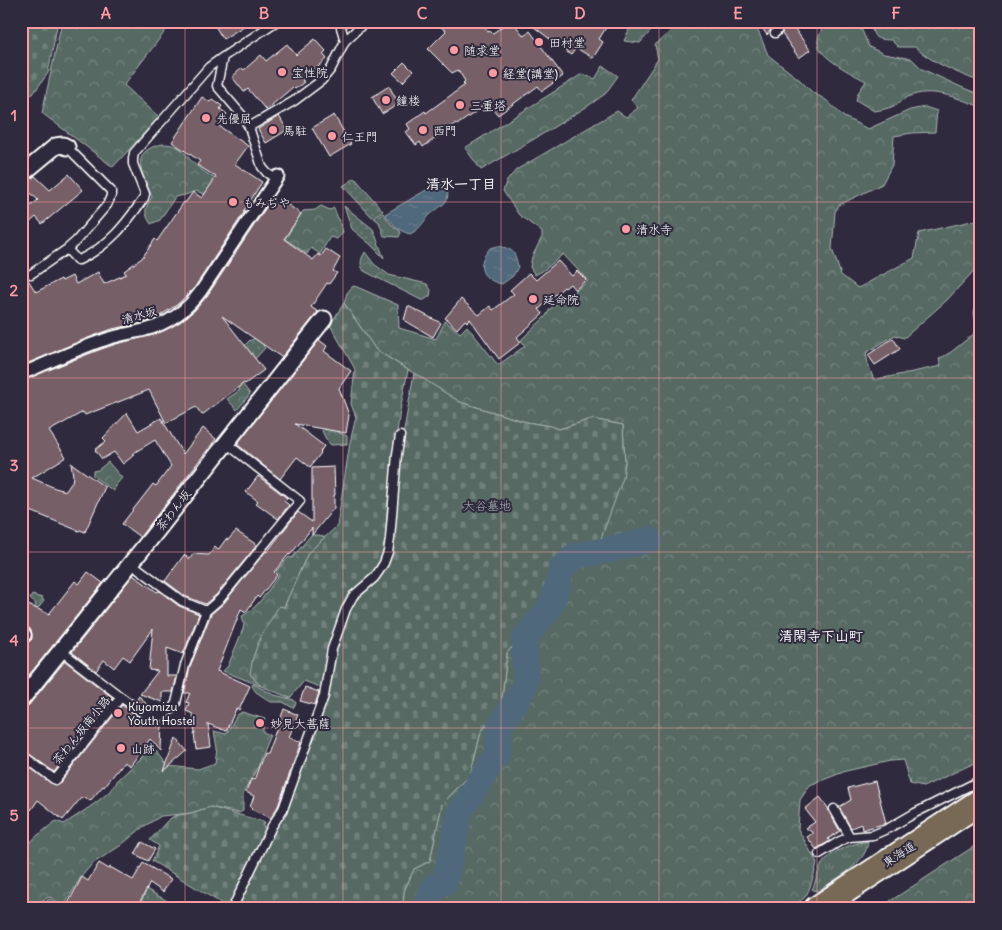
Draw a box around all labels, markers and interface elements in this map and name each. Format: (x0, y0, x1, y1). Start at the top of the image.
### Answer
text: A (101, 3, 111, 23)
text: B (259, 3, 270, 23)
text: C (417, 3, 428, 23)
text: D (574, 3, 586, 23)
text: E (733, 3, 743, 23)
text: F (891, 3, 901, 23)
place label: 田村堂 (549, 35, 585, 50)
marker: 田村堂 (533, 36, 545, 48)
place label: 随求堂 (464, 43, 500, 58)
marker: 随求堂 (448, 44, 460, 56)
place label: 宝性院 (292, 65, 328, 80)
marker: 宝性院 (276, 66, 288, 78)
place label: 経堂(講堂) (503, 66, 559, 81)
marker: 経堂(講堂) (487, 67, 499, 79)
place label: 鐘楼 (396, 93, 420, 108)
marker: 鐘楼 (380, 94, 392, 106)
place label: 三重塔 (470, 98, 506, 113)
marker: 三重塔 (454, 99, 466, 111)
text: 1 (11, 105, 17, 125)
place label: 先優屈 (216, 111, 252, 126)
marker: 先優屈 (200, 112, 212, 124)
place label: 馬駐 (283, 123, 307, 138)
place label: 西門 (433, 123, 457, 138)
marker: 馬駐 (267, 124, 279, 136)
marker: 西門 (417, 124, 429, 136)
place label: 仁王門 (342, 129, 378, 144)
marker: 仁王門 (326, 130, 338, 142)
district label: 清水一丁目 (426, 175, 496, 193)
place label: もみぢや (243, 195, 291, 210)
marker: もみぢや (227, 196, 239, 208)
place label: 清水寺 (636, 222, 672, 237)
marker: 清水寺 (620, 223, 632, 235)
text: 2 (10, 280, 19, 300)
place label: 延命院 (543, 292, 579, 307)
marker: 延命院 (527, 293, 539, 305)
street label: 清水坂 (120, 303, 158, 327)
text: 3 (9, 455, 19, 475)
street label: 茶わん坂 (152, 486, 194, 534)
park label: 大谷墓地 (463, 498, 511, 513)
district label: 清閑寺下山町 (779, 627, 863, 645)
text: 4 (9, 630, 19, 650)
street label: 茶わん坂南小路 (49, 693, 113, 767)
place label: Kiyomizu Youth Hostel (128, 699, 195, 728)
marker: Kiyomizu Youth Hostel (112, 707, 124, 719)
place label: 妙見大菩薩 (270, 716, 330, 731)
marker: 妙見大菩薩 (254, 717, 266, 729)
place label: 山跡 (131, 741, 155, 756)
marker: 山跡 (115, 742, 127, 754)
text: 5 (9, 805, 19, 825)
street label: 東海道 (880, 838, 918, 870)

